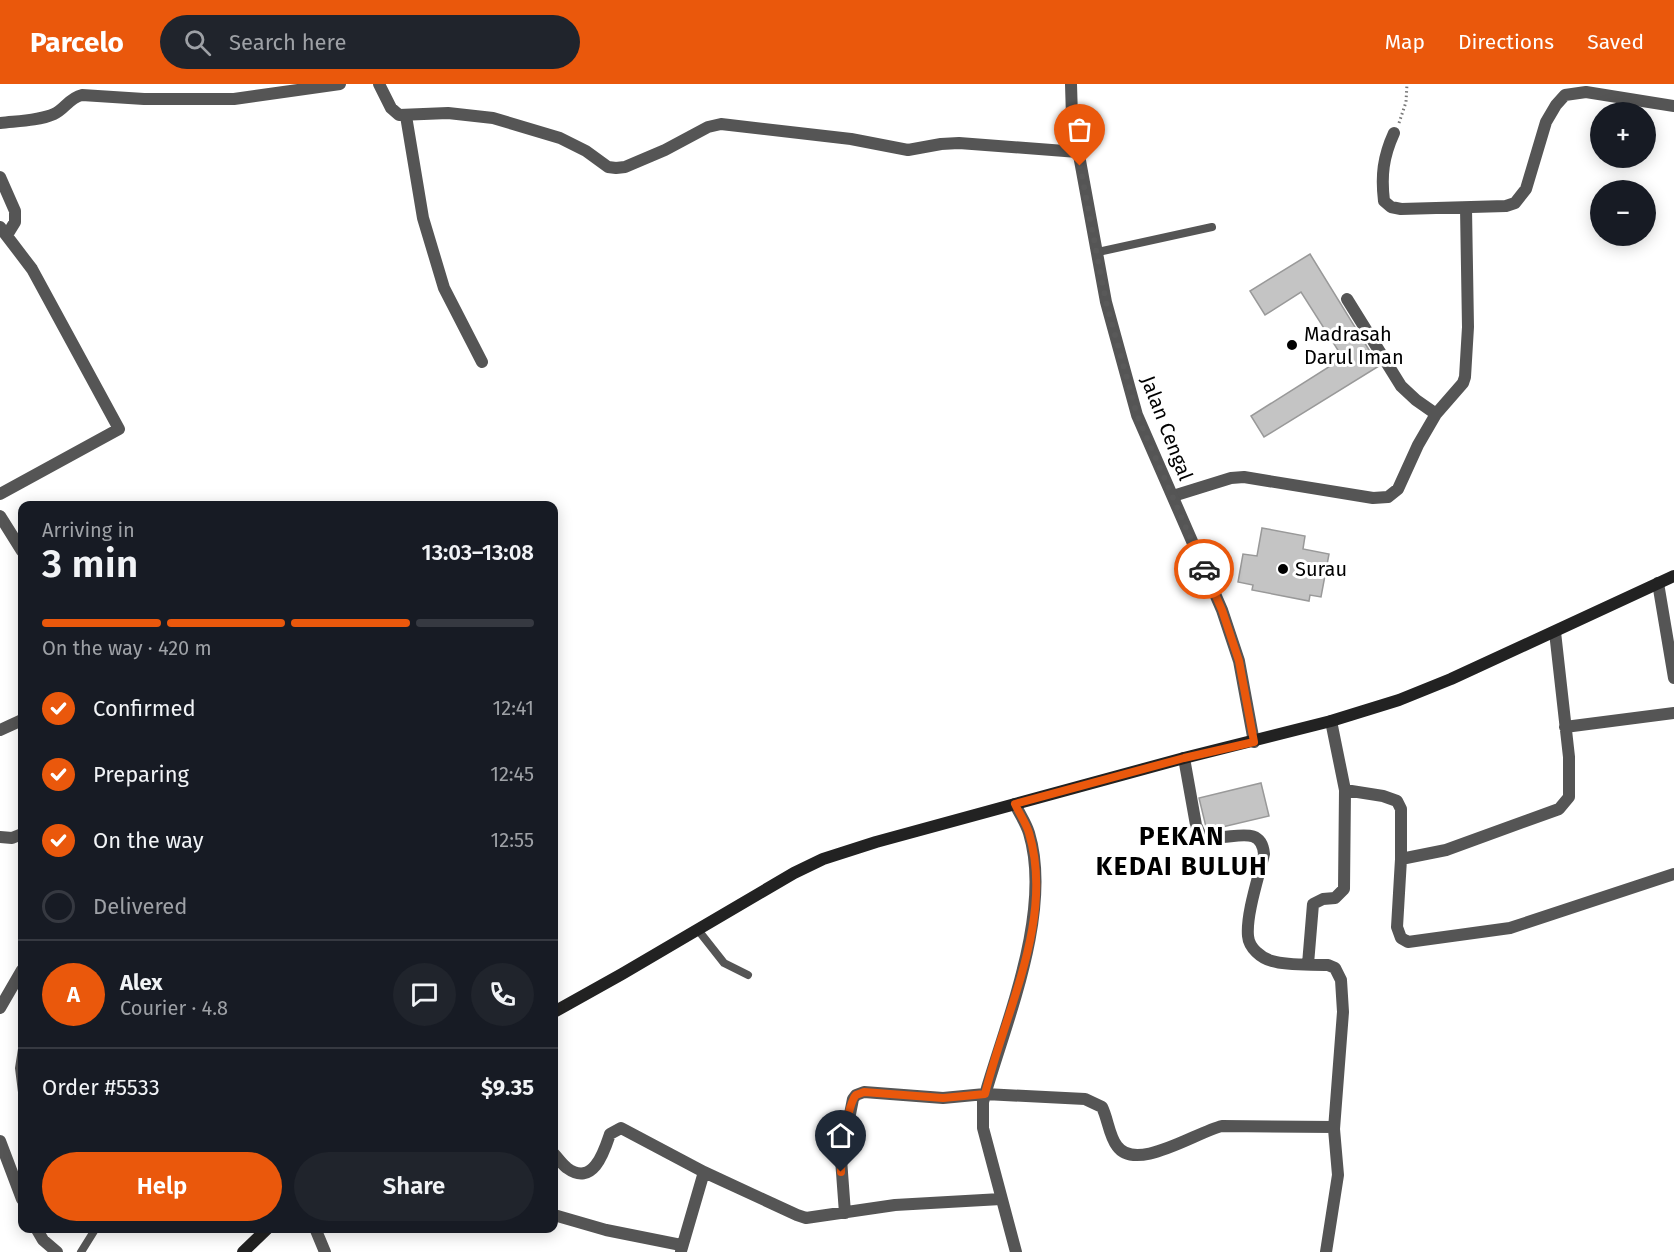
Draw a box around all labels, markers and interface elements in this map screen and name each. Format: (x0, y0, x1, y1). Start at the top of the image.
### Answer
search box (160, 15, 580, 69)
text: Parcelo (30, 26, 124, 59)
icon: search (181, 26, 214, 59)
text: Search here (229, 29, 346, 56)
text: Map (1385, 29, 1425, 55)
text: Directions (1458, 29, 1554, 55)
text: Saved (1587, 29, 1644, 55)
map controls (1590, 102, 1656, 246)
button: + (1590, 102, 1656, 168)
pin (1054, 104, 1105, 166)
icon: bag (1063, 113, 1096, 146)
button: − (1590, 180, 1656, 246)
place label: Madrasah Darul Iman (1304, 322, 1404, 369)
marker: Madrasah Darul Iman (1285, 338, 1299, 352)
street label: Jalan Cengal (1136, 372, 1198, 484)
text: Arriving in (42, 518, 135, 542)
text: 13:03–13:08 (422, 539, 534, 566)
courier (1174, 539, 1234, 599)
text: 3 min (42, 541, 138, 587)
icon: car (1188, 553, 1221, 586)
place label: Surau (1295, 557, 1347, 581)
marker: Surau (1276, 562, 1290, 576)
text: On the way · 420 m (42, 636, 212, 660)
icon: check (42, 692, 75, 725)
text: Confirmed (93, 695, 196, 722)
text: 12:41 (493, 696, 534, 720)
icon: check (42, 758, 75, 791)
text: Preparing (93, 761, 189, 788)
text: 12:45 (490, 762, 534, 786)
district label: PEKAN KEDAI BULUH (1096, 821, 1268, 882)
icon: check (42, 824, 75, 857)
text: On the way (93, 827, 204, 854)
text: 12:55 (491, 828, 534, 852)
text: Delivered (93, 893, 188, 920)
button: chat (393, 963, 456, 1026)
button: phone (471, 963, 534, 1026)
text: Alex (120, 969, 163, 996)
text: A (67, 981, 80, 1008)
text: Courier · 4.8 (120, 996, 228, 1020)
text: Order #5533 (42, 1074, 160, 1101)
text: $9.35 (481, 1074, 534, 1101)
pin (815, 1110, 866, 1172)
icon: home (824, 1119, 857, 1152)
button: Help (42, 1152, 282, 1221)
button: Share (294, 1152, 534, 1221)

